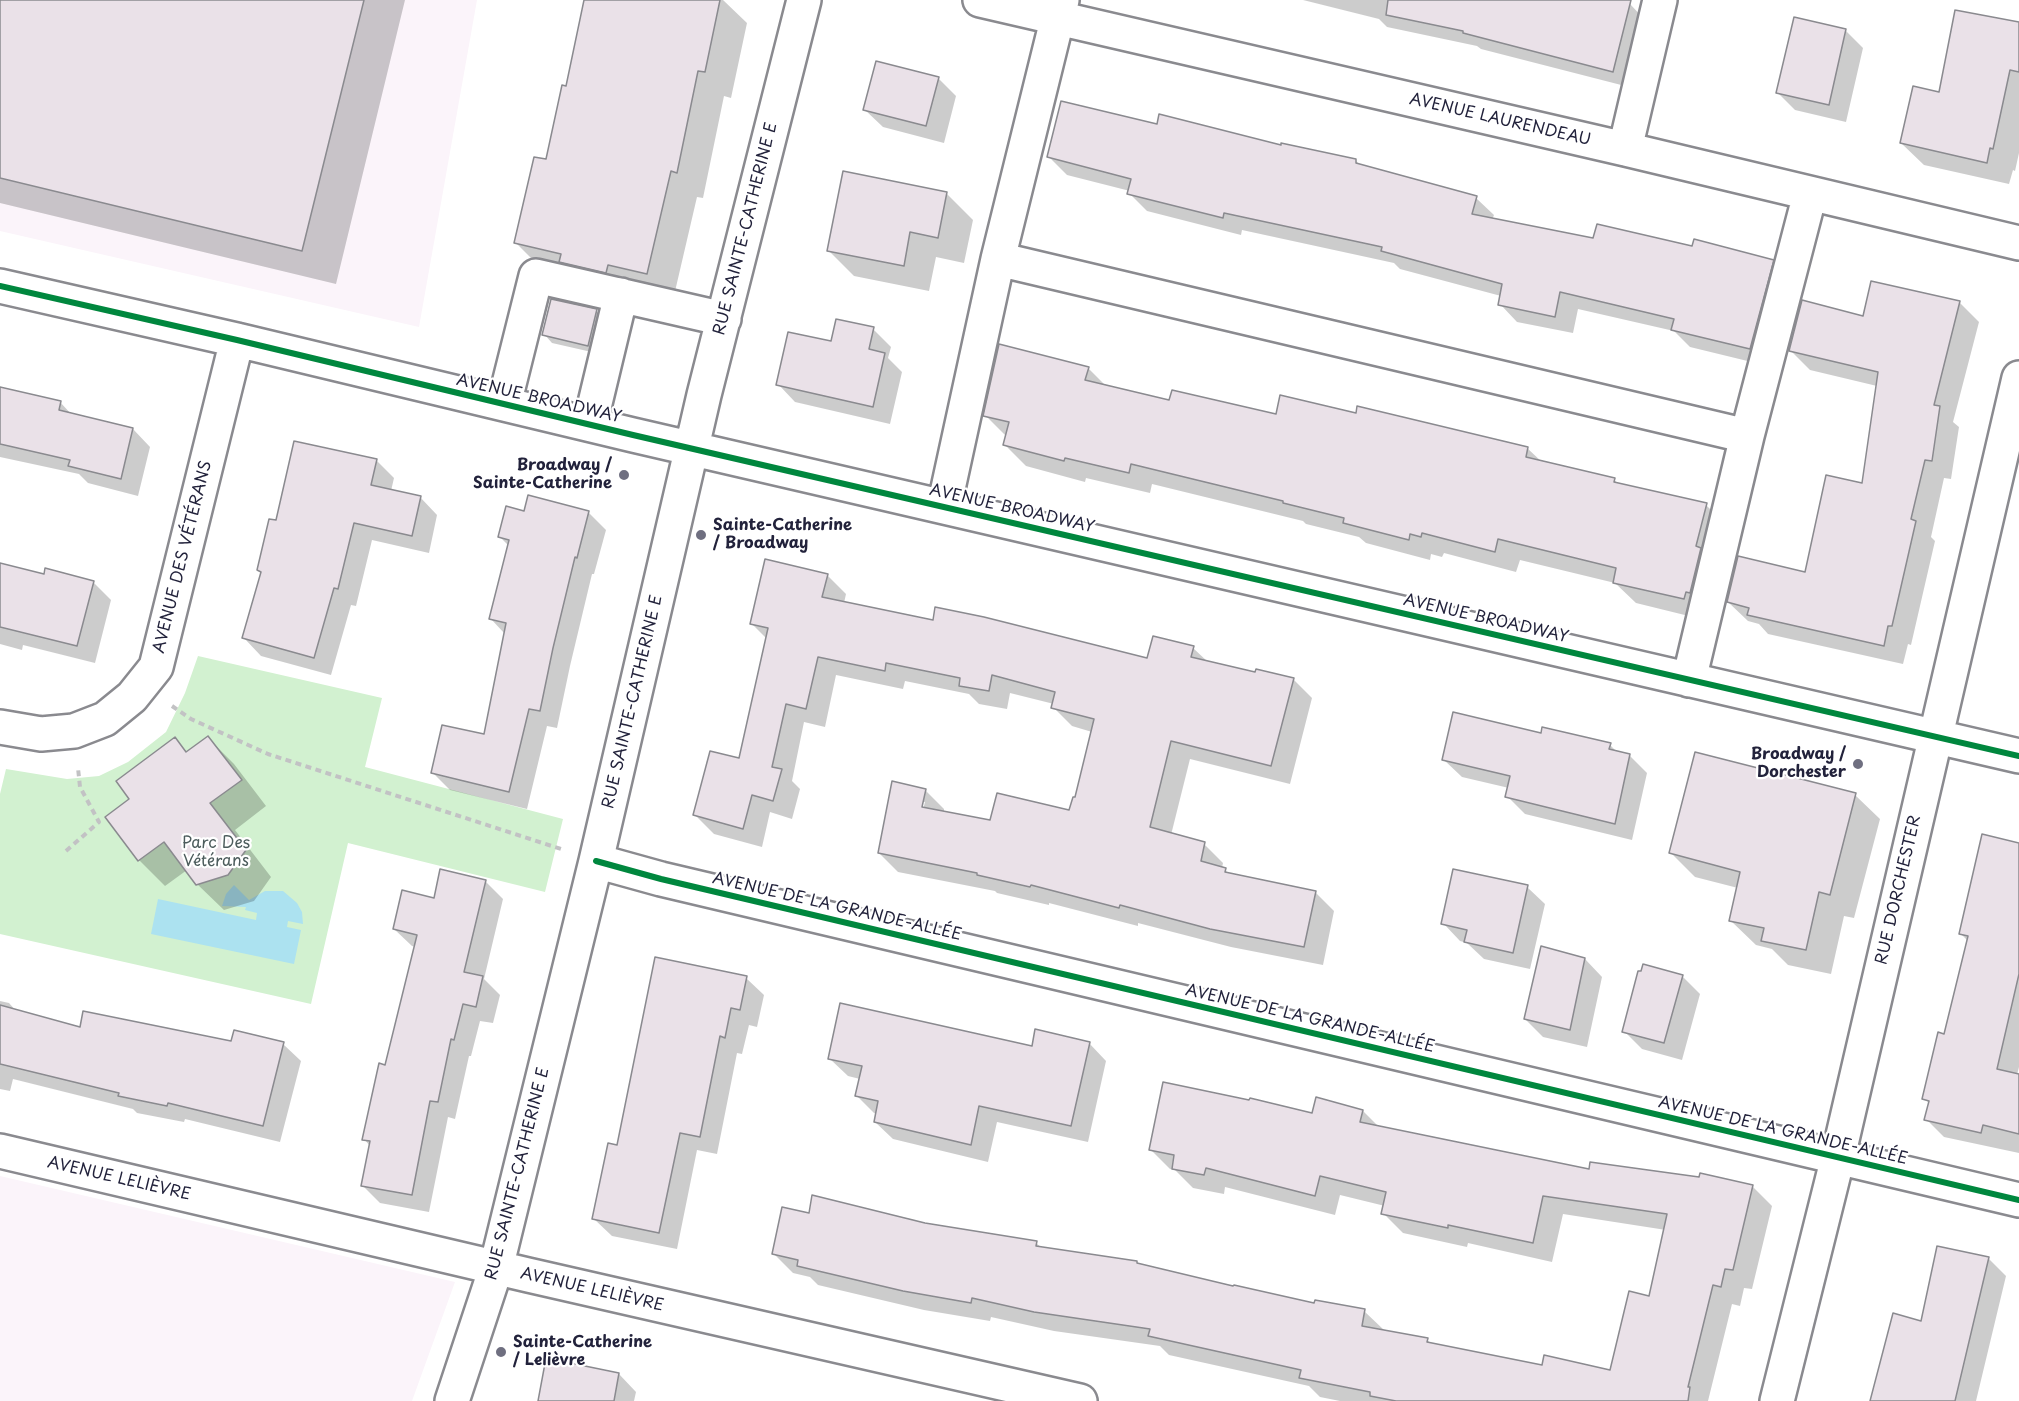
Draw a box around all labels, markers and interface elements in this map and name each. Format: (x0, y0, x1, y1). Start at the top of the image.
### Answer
street label: AVENUE LAURENDEAU (1407, 90, 1593, 150)
street label: RUE SAINTE-CATHERINE E (710, 121, 782, 337)
street label: AVENUE BROADWAY (455, 371, 623, 427)
place label: Broadway / Sainte-Catherine (473, 456, 612, 494)
street label: AVENUE DES VÉTÉRANS (150, 459, 216, 655)
marker: Broadway / Sainte-Catherine (617, 468, 631, 482)
street label: AVENUE BROADWAY (928, 481, 1096, 537)
place label: Sainte-Catherine / Broadway (713, 516, 852, 554)
marker: Sainte-Catherine / Broadway (694, 528, 708, 542)
street label: AVENUE BROADWAY (1402, 591, 1570, 647)
street label: RUE SAINTE-CATHERINE E (599, 593, 667, 811)
place label: Broadway / Dorchester (1751, 745, 1846, 783)
marker: Broadway / Dorchester (1851, 757, 1865, 771)
street label: RUE DORCHESTER (1872, 813, 1926, 967)
park label: Parc Des Vétérans (182, 834, 250, 872)
street label: AVENUE DE LA GRANDE-ALLÉE (710, 869, 964, 945)
street label: AVENUE DE LA GRANDE-ALLÉE (1183, 981, 1437, 1057)
street label: RUE SAINTE-CATHERINE E (482, 1066, 554, 1282)
street label: AVENUE DE LA GRANDE-ALLÉE (1656, 1093, 1910, 1169)
street label: AVENUE LELIÈVRE (46, 1153, 192, 1205)
street label: AVENUE LELIÈVRE (519, 1264, 665, 1316)
place label: Sainte-Catherine / Lelièvre (513, 1333, 652, 1371)
marker: Sainte-Catherine / Lelièvre (494, 1345, 508, 1359)

